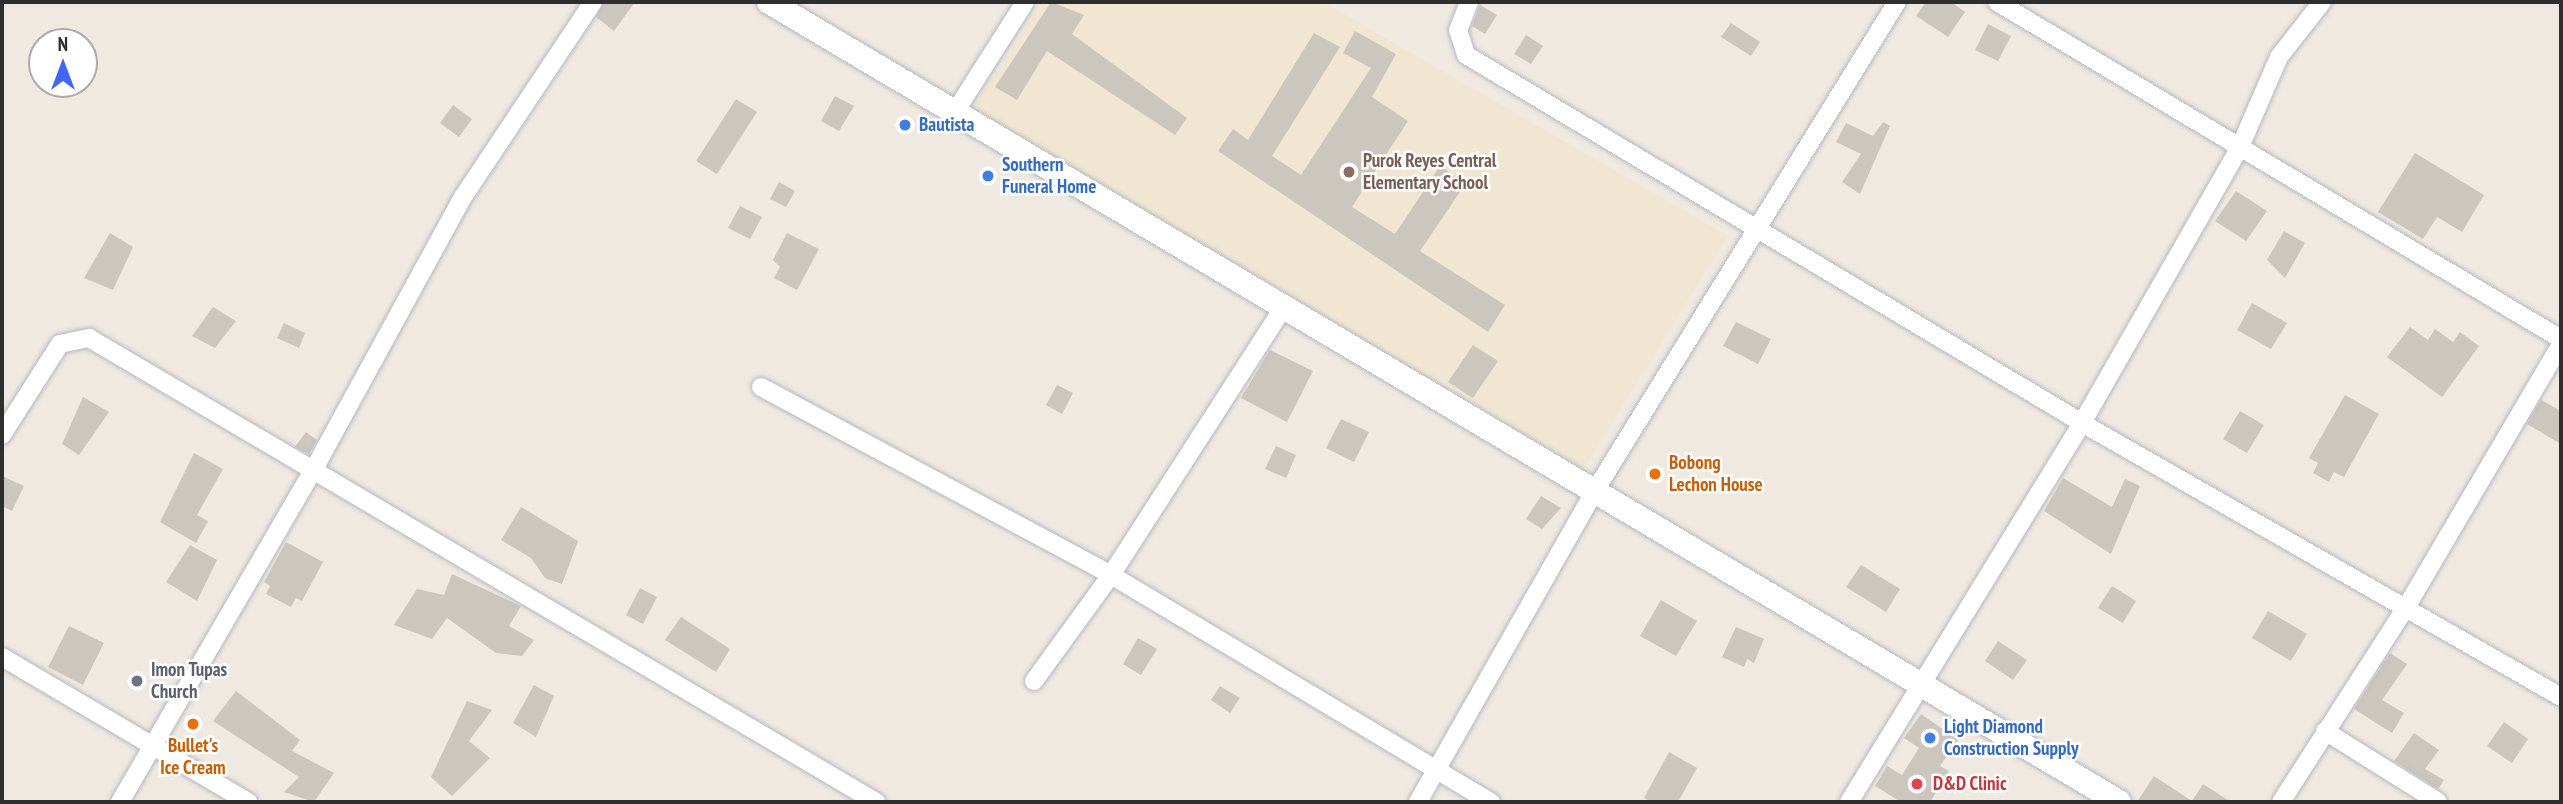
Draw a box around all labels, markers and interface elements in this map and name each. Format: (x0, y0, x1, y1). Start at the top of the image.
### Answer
north arrow (28, 28, 98, 98)
text: N (58, 32, 68, 56)
place label: Bautista (919, 114, 974, 136)
marker: Bautista (897, 117, 913, 133)
place label: Purok Reyes Central Elementary School (1363, 150, 1497, 194)
place label: Southern Funeral Home (1002, 154, 1096, 198)
marker: Purok Reyes Central Elementary School (1341, 164, 1357, 180)
marker: Southern Funeral Home (980, 168, 996, 184)
place label: Bobong Lechon House (1669, 452, 1763, 496)
marker: Bobong Lechon House (1647, 466, 1663, 482)
place label: Imon Tupas Church (151, 659, 228, 703)
marker: Imon Tupas Church (129, 673, 145, 689)
marker: Bullet's Ice Cream (185, 716, 201, 732)
place label: Light Diamond Construction Supply (1944, 716, 2079, 760)
marker: Light Diamond Construction Supply (1922, 730, 1938, 746)
place label: Bullet's Ice Cream (160, 735, 226, 779)
place label: D&D Clinic (1933, 773, 2007, 795)
marker: D&D Clinic (1907, 774, 1927, 794)

